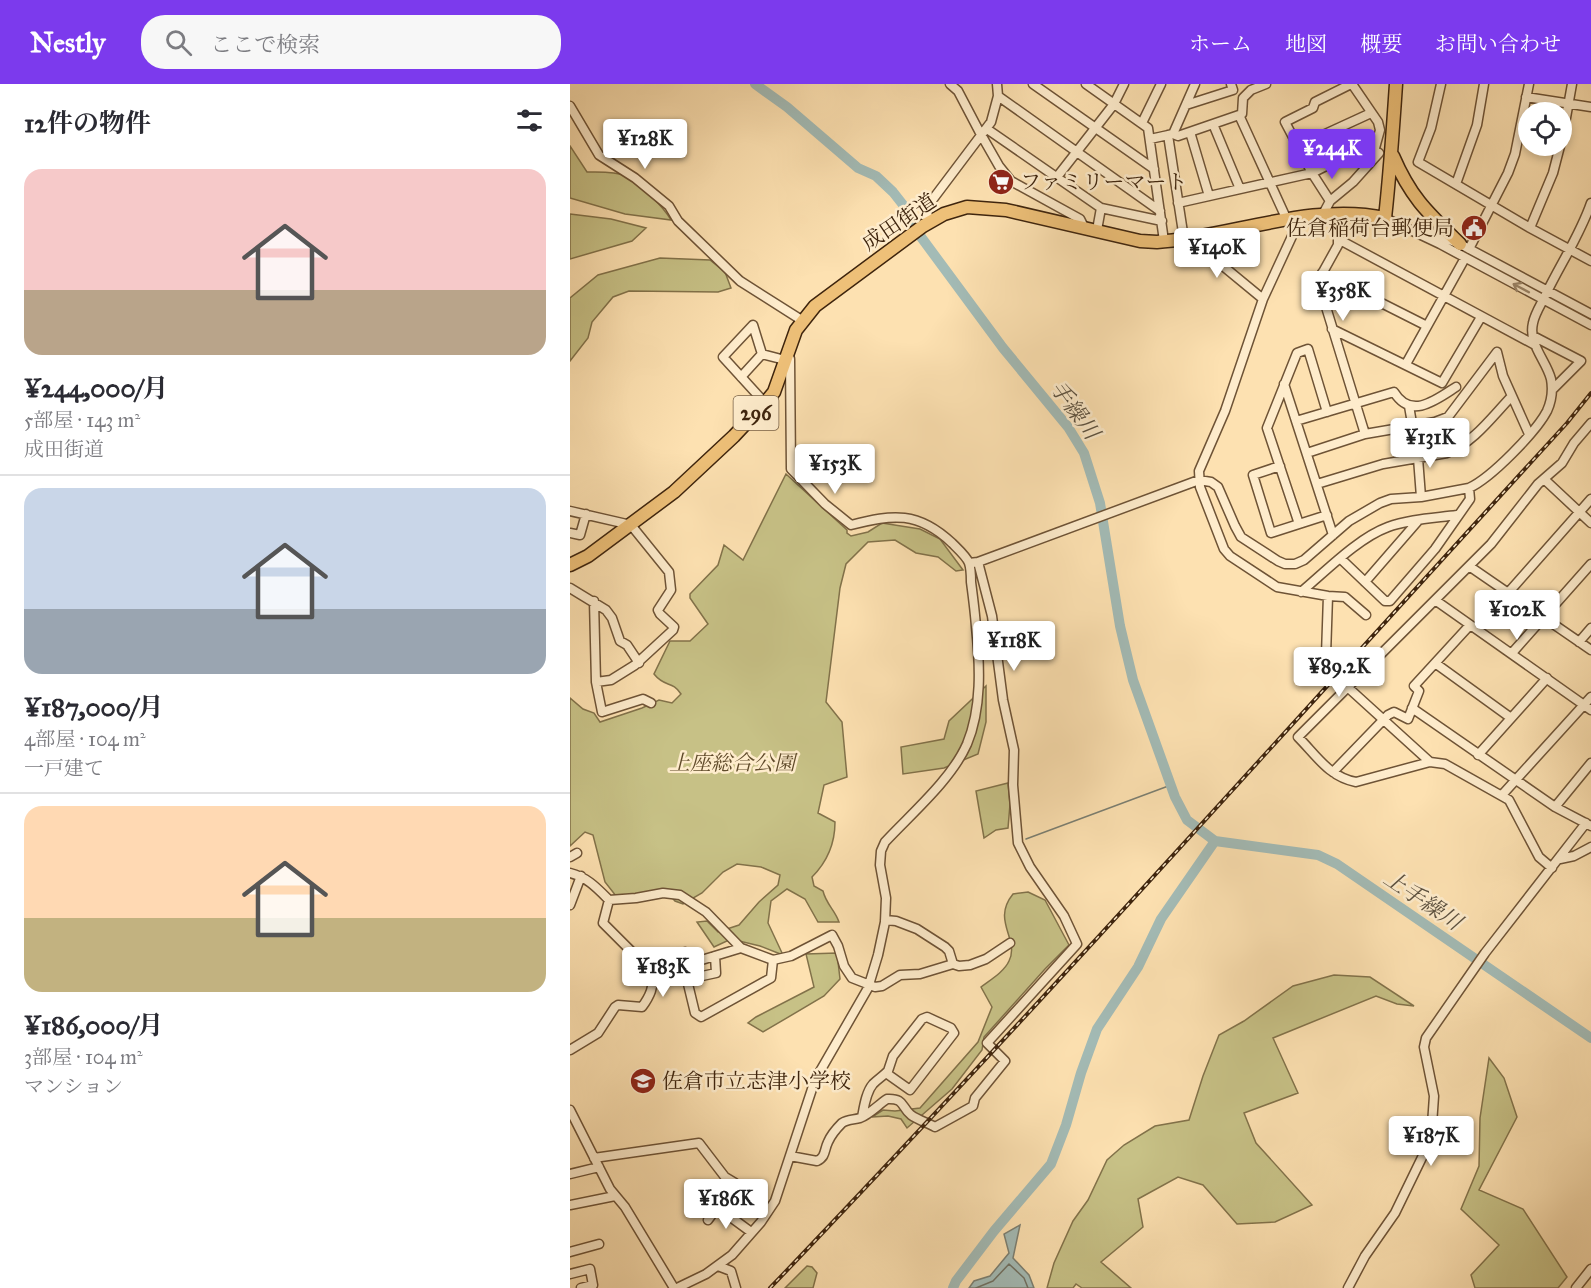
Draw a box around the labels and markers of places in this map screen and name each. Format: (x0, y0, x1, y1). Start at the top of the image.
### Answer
pin: ¥128K (603, 119, 687, 170)
pin: ¥244K (1290, 129, 1374, 180)
supermarket icon: ファミリーマート (986, 167, 1016, 197)
place label: ファミリーマート (1020, 169, 1188, 195)
public building icon: 佐倉稲荷台郵便局 (1459, 213, 1489, 243)
place label: 佐倉稲荷台郵便局 (1286, 215, 1454, 241)
pin: ¥140K (1175, 228, 1259, 279)
pin: ¥358K (1301, 271, 1385, 322)
pin: ¥131K (1388, 418, 1472, 469)
pin: ¥153K (793, 444, 877, 495)
pin: ¥102K (1475, 590, 1559, 641)
pin: ¥118K (972, 621, 1056, 672)
pin: ¥89.2K (1290, 647, 1388, 698)
pin: ¥183K (621, 947, 705, 998)
school or university icon: 佐倉市立志津小学校 (628, 1066, 658, 1096)
place label: 佐倉市立志津小学校 (662, 1068, 851, 1094)
pin: ¥187K (1389, 1116, 1473, 1167)
pin: ¥186K (684, 1179, 768, 1230)

